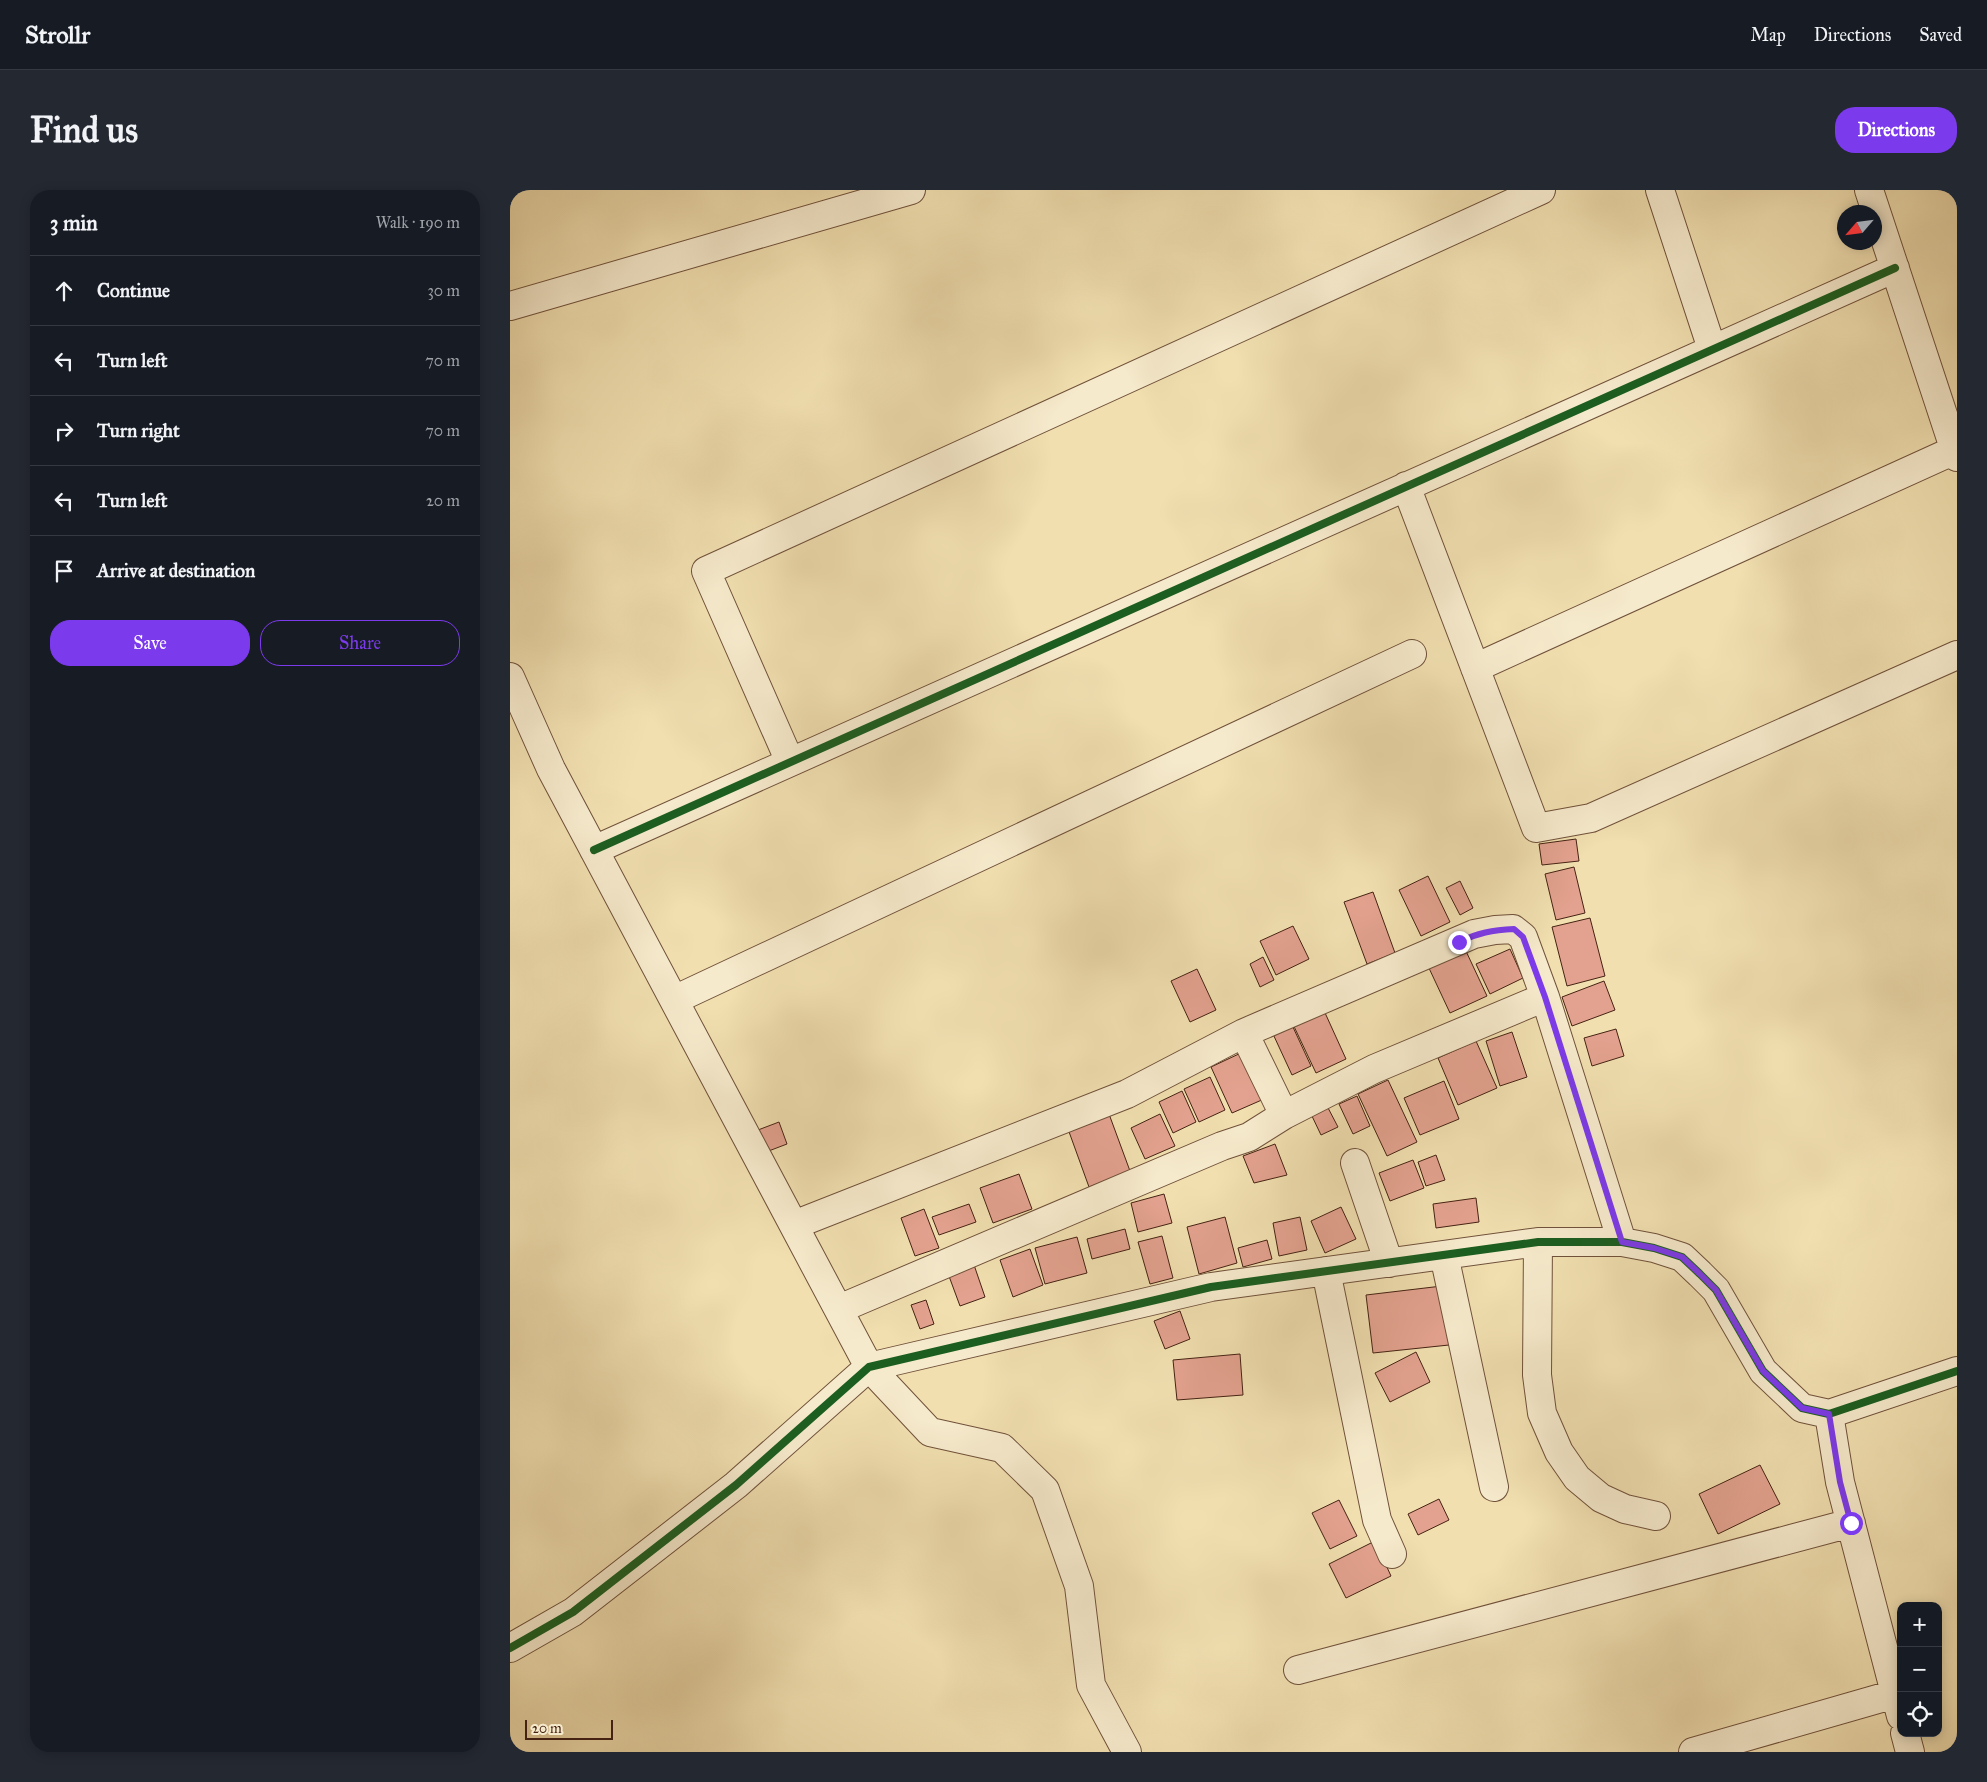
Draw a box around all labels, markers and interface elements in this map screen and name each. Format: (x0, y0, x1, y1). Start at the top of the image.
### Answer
text: Strollr (25, 20, 90, 50)
text: Map (1750, 24, 1786, 46)
text: Directions (1814, 24, 1891, 46)
text: Saved (1919, 24, 1962, 46)
button: Directions (1835, 107, 1957, 153)
text: Find us (30, 109, 138, 152)
north arrow (1837, 205, 1882, 250)
text: 3 min (50, 210, 98, 236)
text: Walk · 190 m (376, 213, 460, 232)
icon: ahead (50, 277, 78, 305)
text: Continue (97, 279, 170, 302)
text: 30 m (427, 281, 460, 300)
icon: left (50, 347, 78, 375)
text: Turn left (97, 349, 167, 372)
text: 70 m (425, 351, 460, 370)
icon: right (50, 417, 78, 445)
text: Turn right (97, 419, 180, 442)
text: 70 m (425, 421, 460, 440)
icon: left (50, 487, 78, 515)
text: Turn left (97, 489, 167, 512)
text: 20 m (426, 491, 460, 510)
icon: arrive (50, 557, 78, 585)
text: Arrive at destination (97, 559, 255, 582)
button: Save (50, 620, 250, 666)
button: Share (260, 620, 460, 666)
route end (1448, 931, 1471, 954)
route start (1840, 1512, 1863, 1535)
map controls (1897, 1602, 1942, 1737)
button: + (1897, 1602, 1942, 1647)
button: − (1897, 1647, 1942, 1692)
button: locate (1897, 1692, 1942, 1737)
scale bar (525, 1717, 612, 1740)
text: 20 m (532, 1720, 562, 1737)

